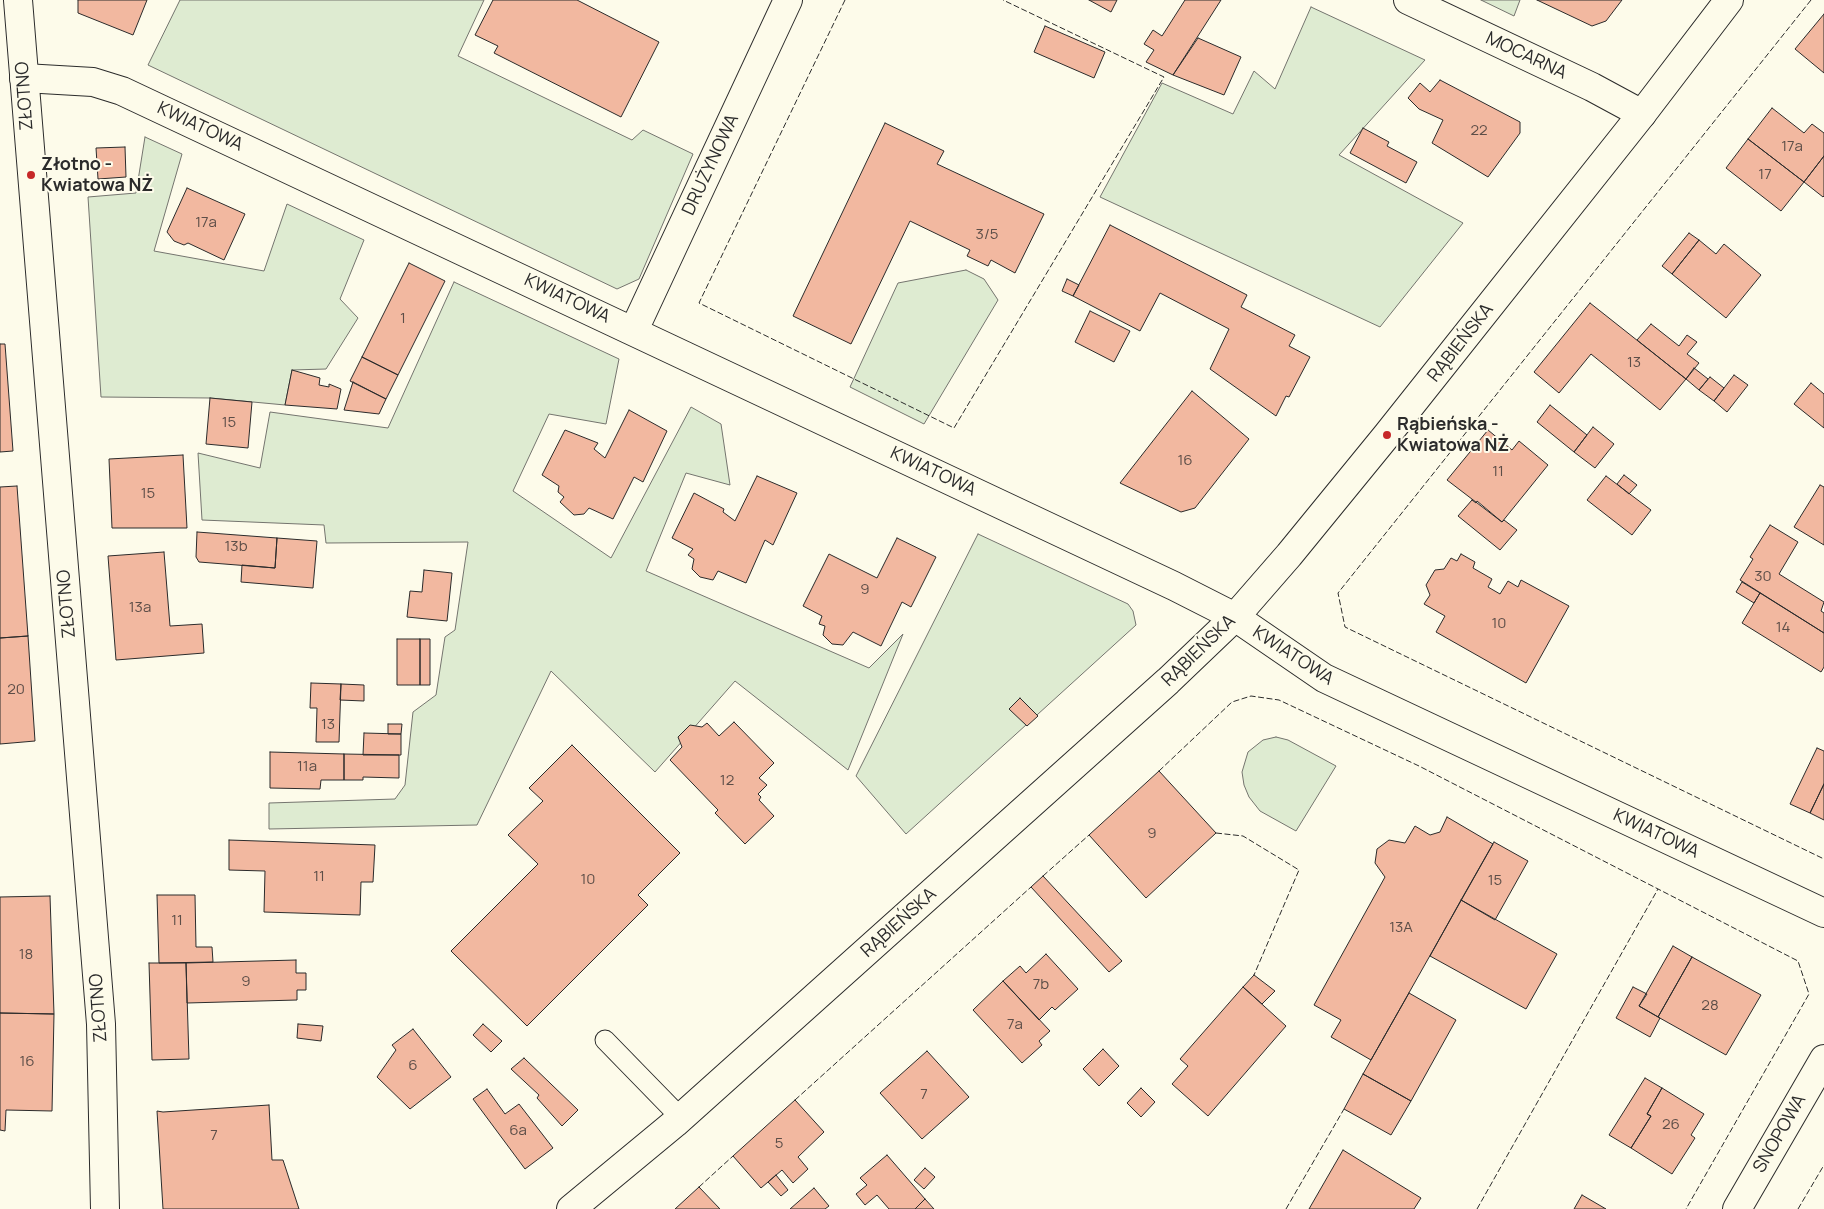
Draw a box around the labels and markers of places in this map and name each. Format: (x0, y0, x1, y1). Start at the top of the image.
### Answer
place label: Złotno - Kwiatowa NŻ (41, 154, 153, 196)
marker: Złotno - Kwiatowa NŻ (25, 169, 37, 181)
place label: Rąbieńska - Kwiatowa NŻ (1397, 414, 1509, 456)
marker: Rąbieńska - Kwiatowa NŻ (1381, 429, 1393, 441)

